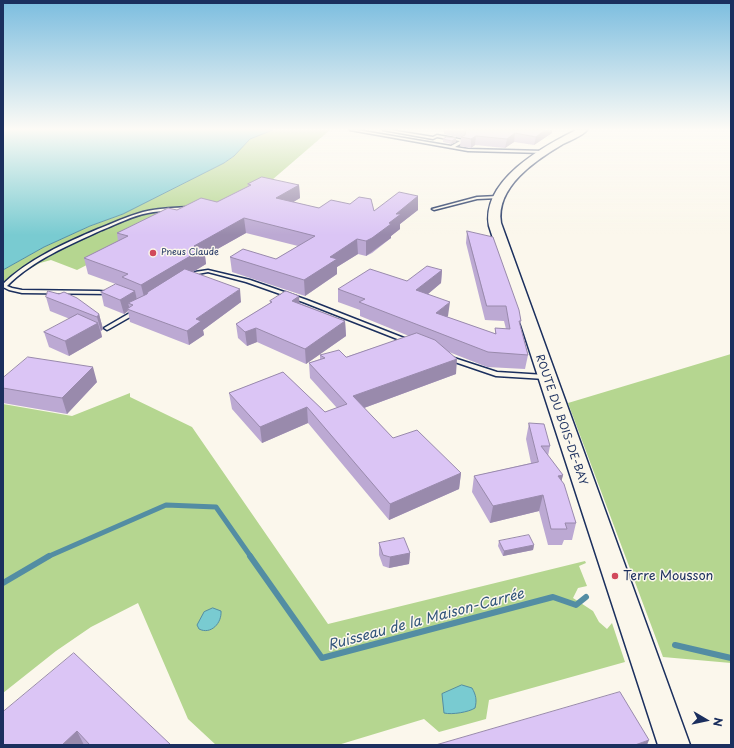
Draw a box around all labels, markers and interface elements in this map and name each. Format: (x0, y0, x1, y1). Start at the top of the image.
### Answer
marker: Pneus Claude (148, 248, 158, 258)
place label: Pneus Claude (161, 248, 219, 258)
street label: ROUTE DU BOIS-DE-BAY (532, 353, 590, 487)
place label: Terre Mousson (623, 568, 713, 584)
marker: Terre Mousson (610, 571, 620, 581)
water label: Ruisseau de la Maison-Carrée (326, 586, 526, 654)
north arrow (686, 700, 726, 740)
text: N (709, 716, 727, 728)

